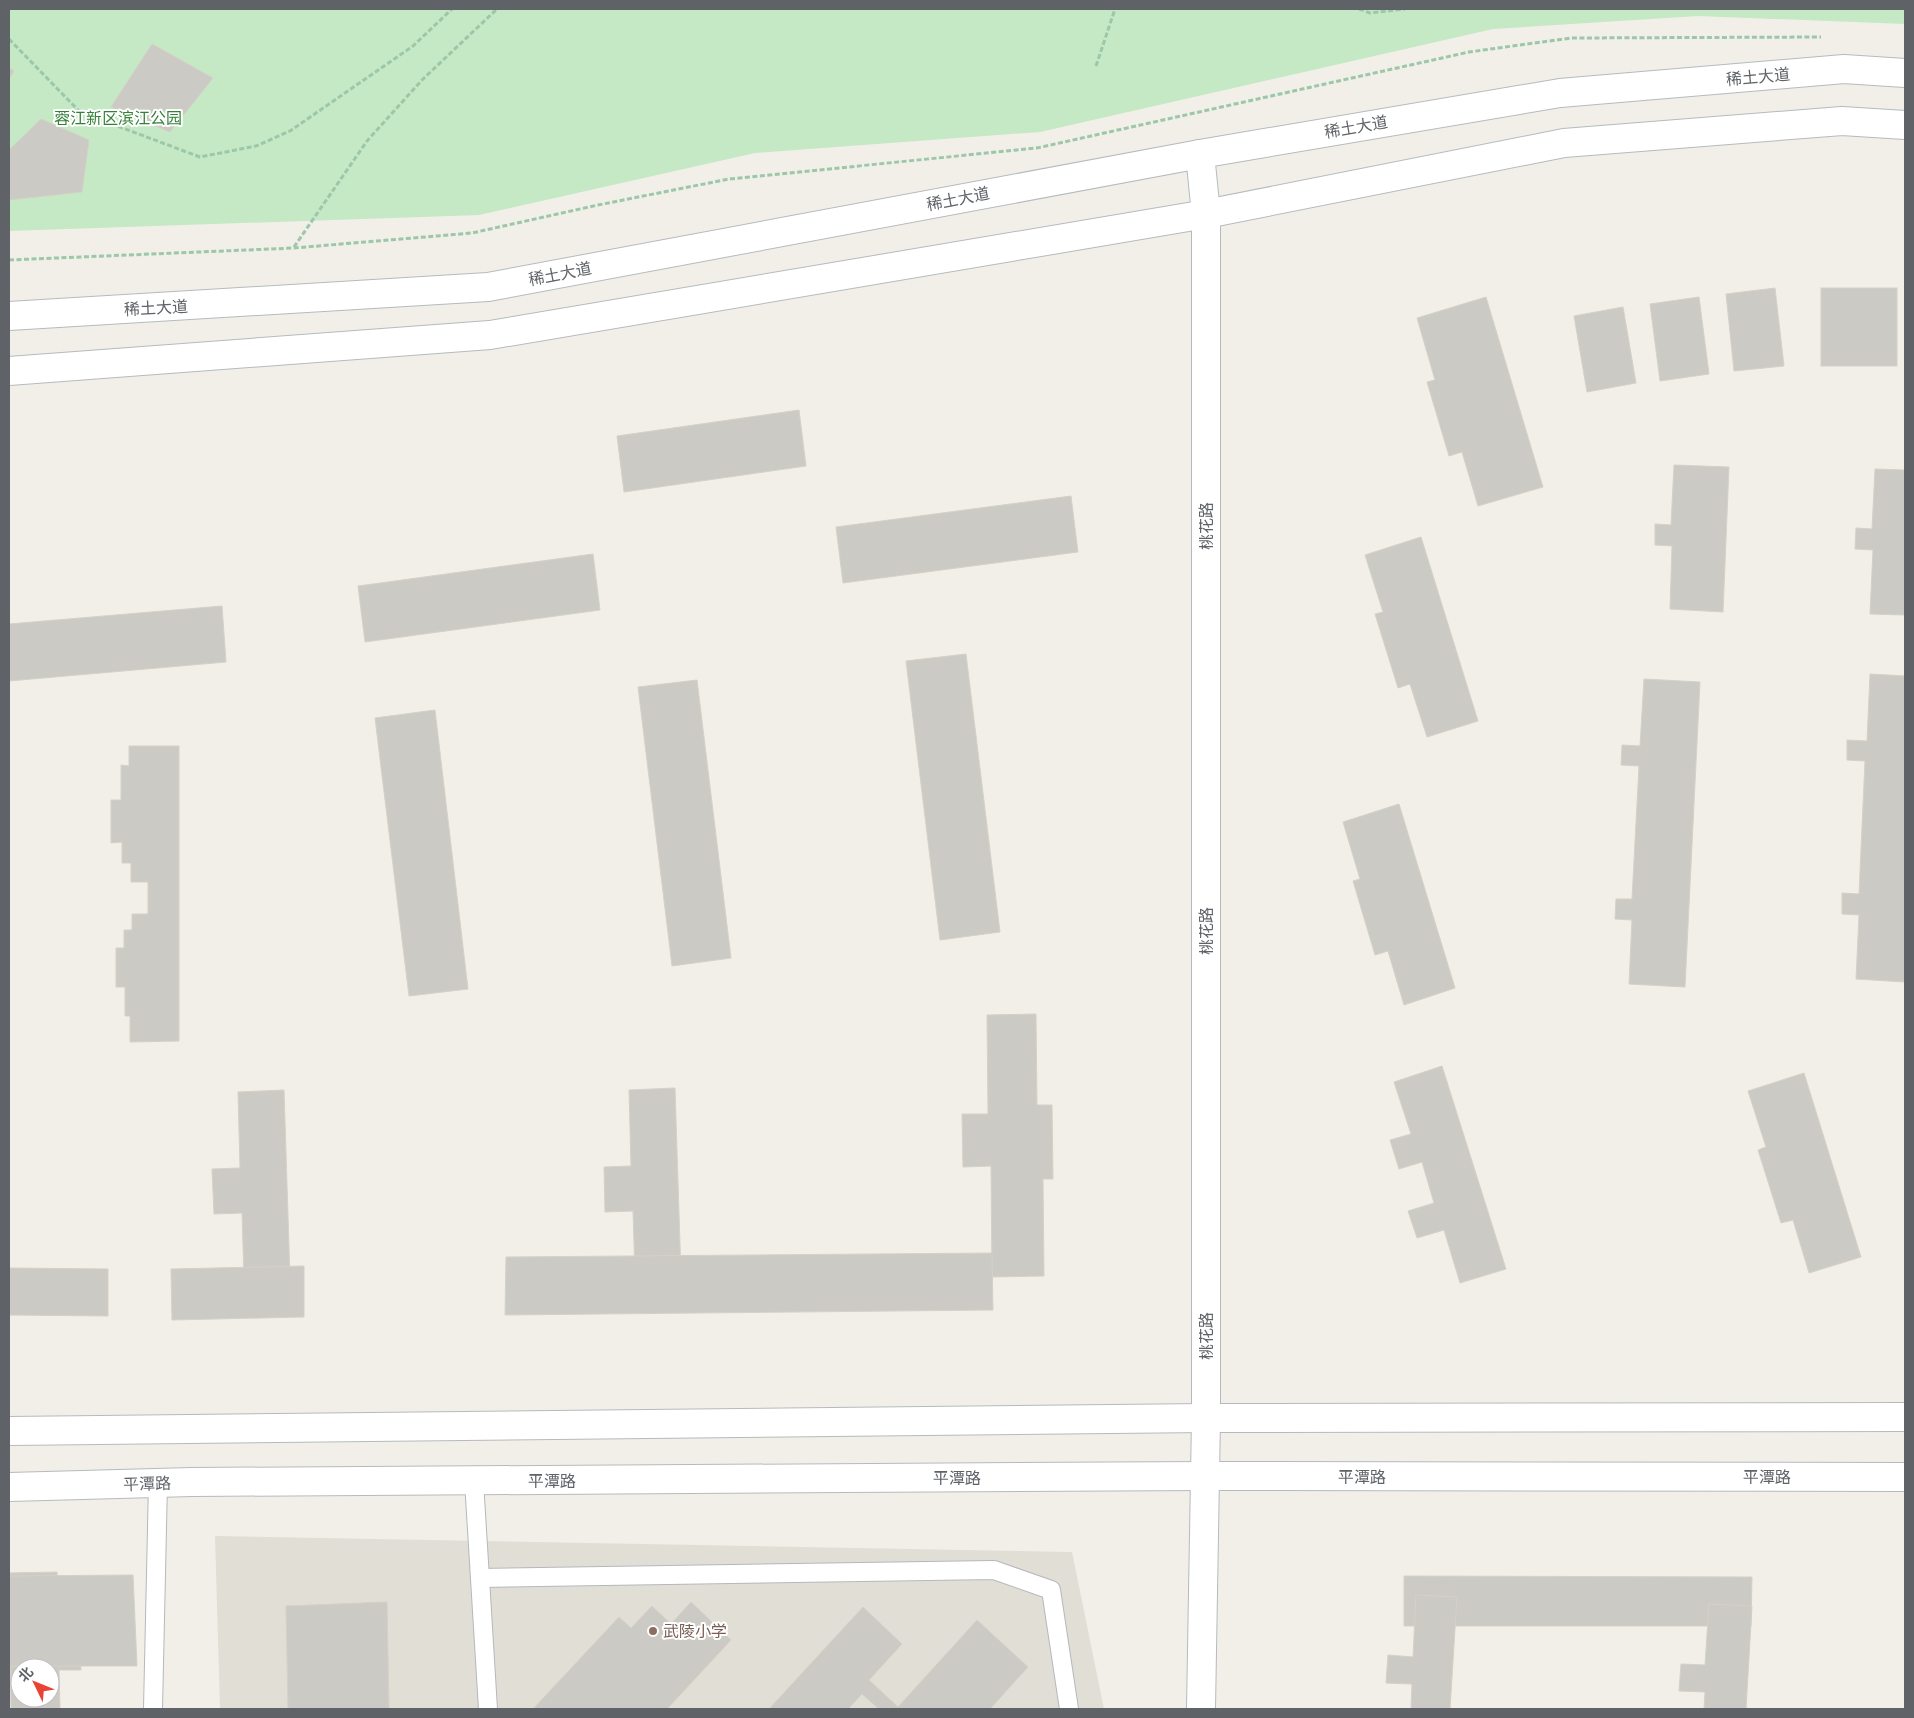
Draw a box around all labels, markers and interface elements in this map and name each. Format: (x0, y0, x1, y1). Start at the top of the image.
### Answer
street label: 稀土大道 (1725, 65, 1791, 89)
park label: 蓉江新区滨江公园 (54, 109, 182, 128)
street label: 稀土大道 (1323, 112, 1389, 142)
street label: 稀土大道 (925, 184, 991, 214)
street label: 稀土大道 (527, 259, 593, 289)
street label: 稀土大道 (124, 297, 188, 319)
street label: 桃花路 (1197, 502, 1216, 550)
street label: 桃花路 (1197, 907, 1216, 955)
street label: 桃花路 (1197, 1312, 1216, 1360)
street label: 平潭路 (1338, 1468, 1386, 1487)
street label: 平潭路 (1743, 1468, 1791, 1487)
street label: 平潭路 (933, 1469, 981, 1488)
street label: 平潭路 (528, 1472, 576, 1491)
street label: 平潭路 (123, 1474, 171, 1494)
place label: 武陵小学 (663, 1622, 727, 1641)
marker: 武陵小学 (647, 1625, 659, 1637)
north arrow (10, 1658, 60, 1708)
text: 北 (15, 1664, 37, 1685)

